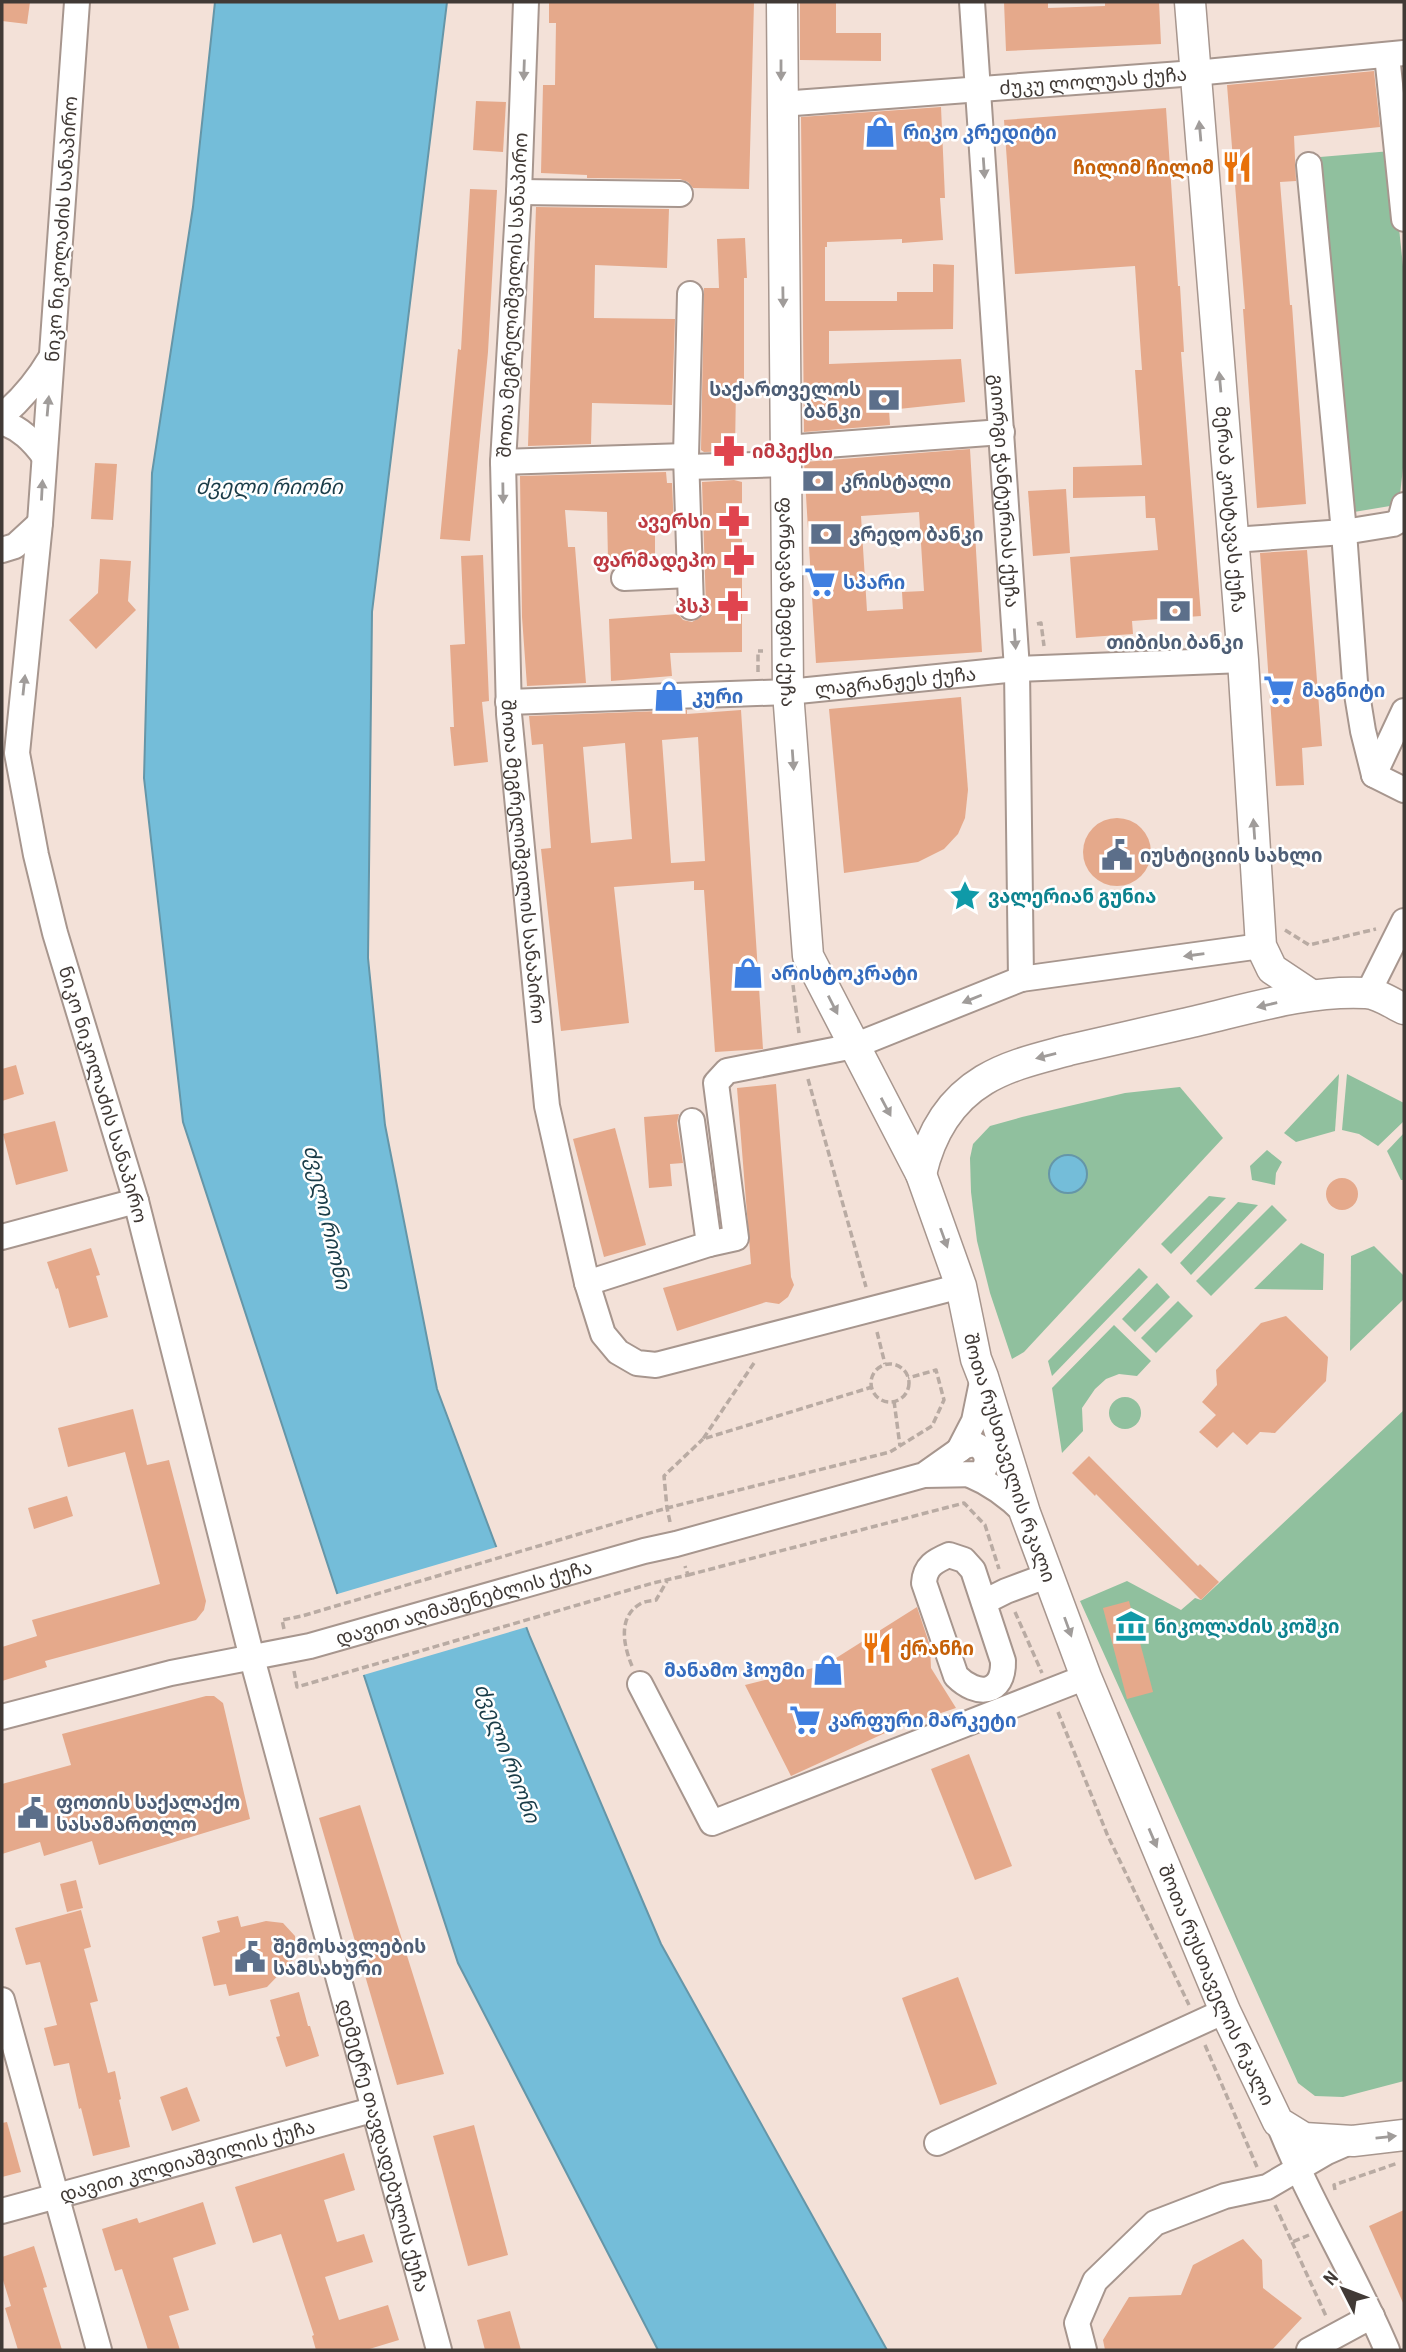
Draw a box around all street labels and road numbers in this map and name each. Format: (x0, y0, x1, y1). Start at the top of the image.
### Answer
street label: ძუკუ ლოლუას ქუჩა (998, 61, 1188, 101)
street label: ნიკო ნიკოლაძის სანაპირო (39, 95, 83, 363)
street label: შოთა მეგრელიშვილის სანაპირო (490, 132, 534, 458)
street label: გიორგი ჭანტურიას ქუჩა (984, 373, 1026, 609)
street label: მერაბ კოსტავას ქუჩა (1210, 405, 1252, 614)
street label: ფარნავაზ მეფის ქუჩა (773, 497, 802, 708)
street label: ლაგრანჟეს ქუჩა (813, 660, 977, 702)
street label: შოთა მეგრელიშვილის სანაპირო (496, 699, 552, 1025)
street label: ნიკო ნიკოლაძის სანაპირო (53, 963, 154, 1226)
street label: შოთა რუსთაველის რკალი (958, 1331, 1063, 1586)
street label: დავით აღმაშენებლის ქუჩა (333, 1553, 595, 1651)
street label: შოთა რუსთაველის რკალი (1152, 1861, 1281, 2110)
street label: დემეტრე თავდადებულის ქუჩა (332, 1996, 436, 2295)
street label: დავით კლდიაშვილის ქუჩა (56, 2113, 318, 2208)

